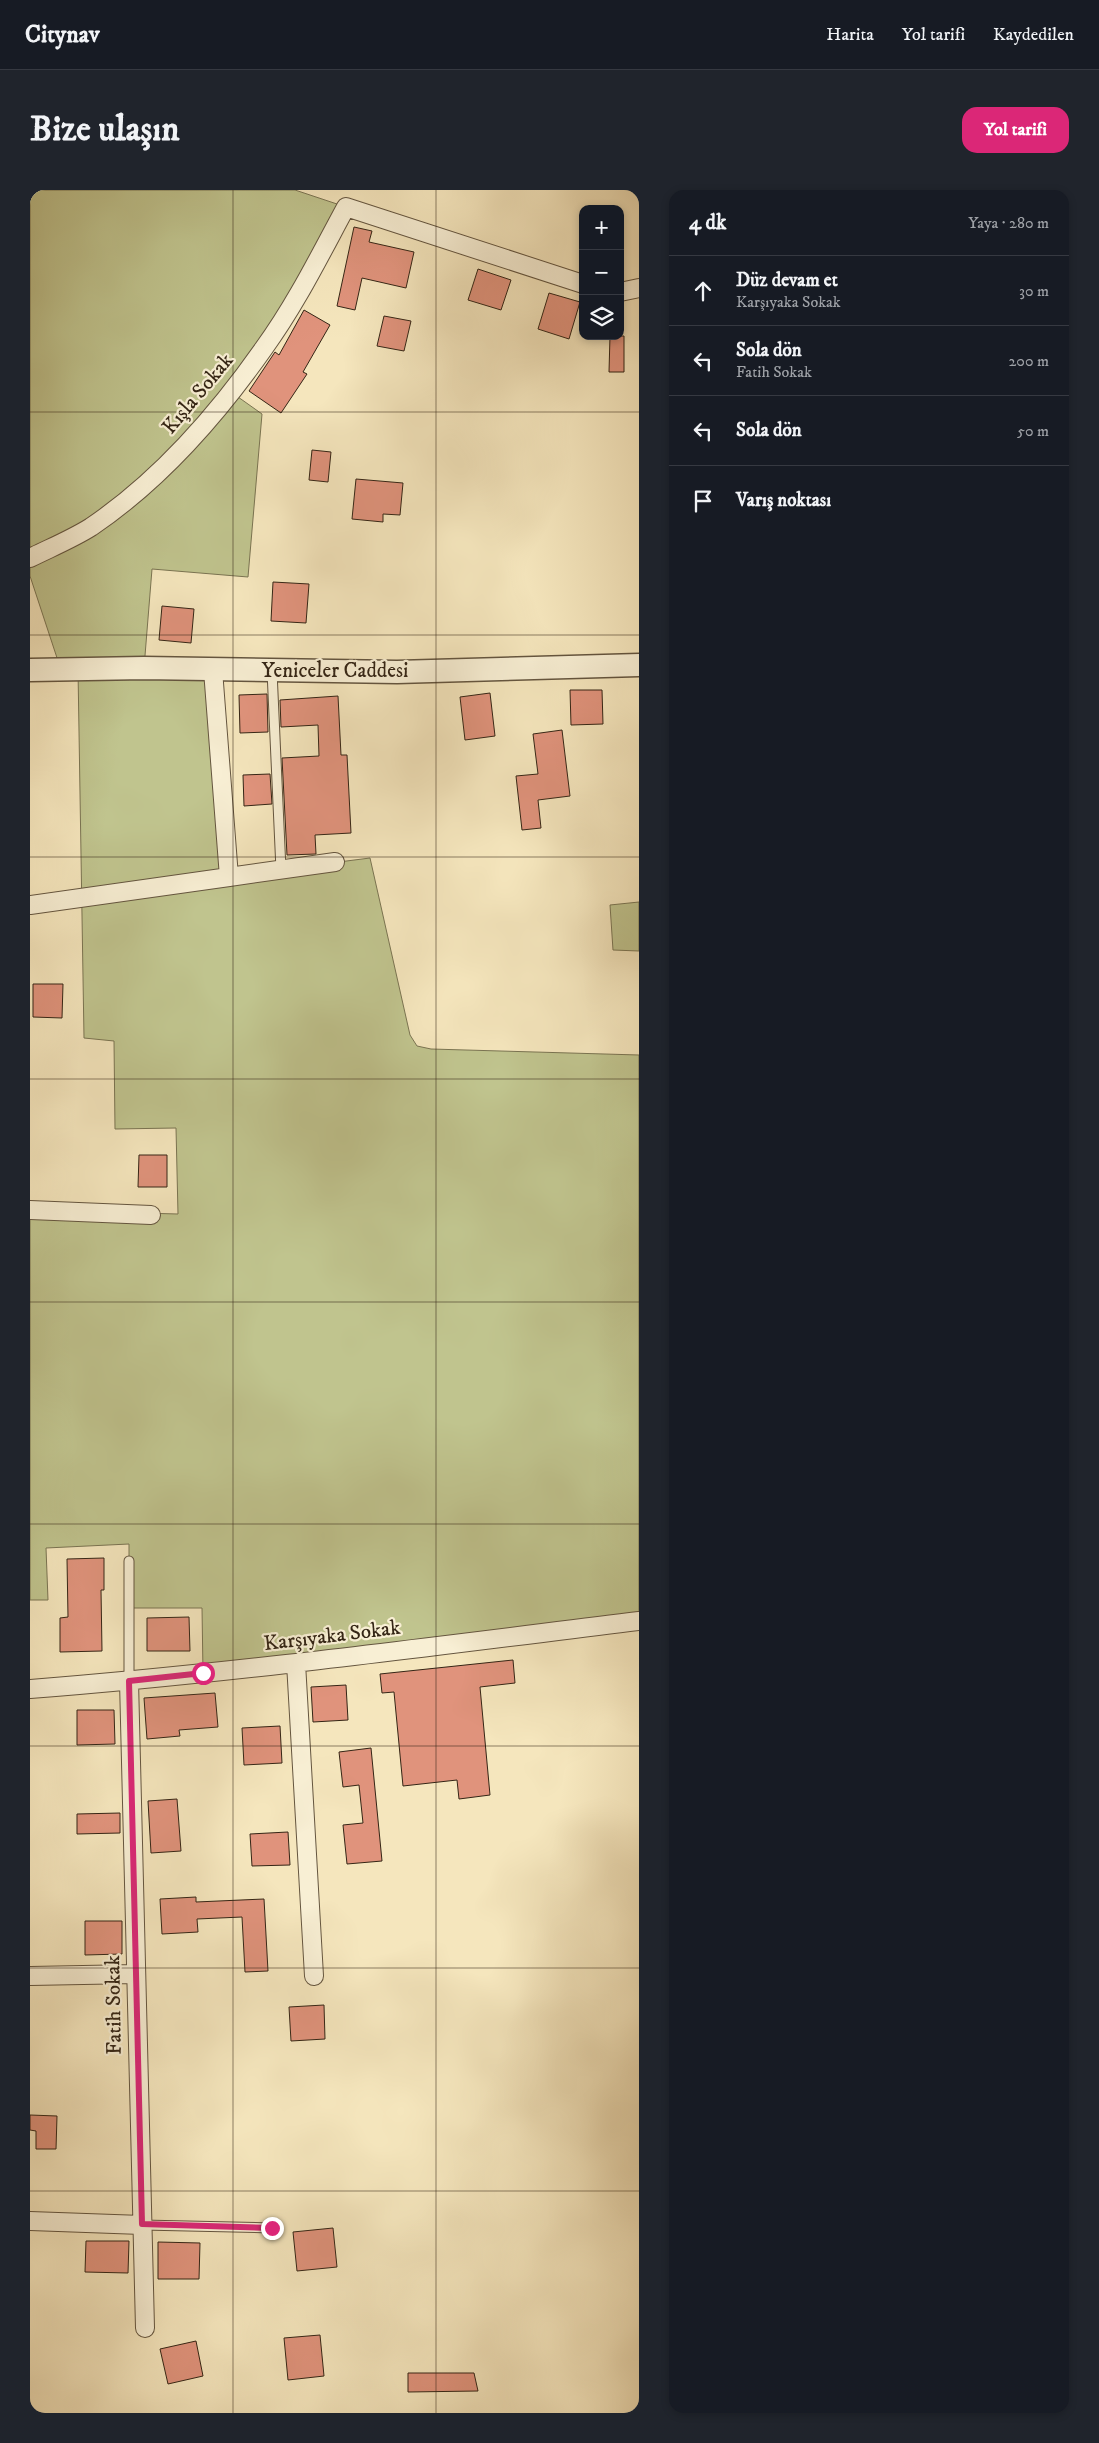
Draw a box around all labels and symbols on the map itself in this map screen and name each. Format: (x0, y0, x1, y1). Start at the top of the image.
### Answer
street label: Kışla Sokak (157, 348, 240, 440)
street label: Yeniceler Caddesi (262, 658, 408, 684)
street label: Karşıyaka Sokak (262, 1615, 402, 1657)
route start (192, 1662, 215, 1685)
street label: Fatih Sokak (100, 1954, 128, 2055)
route end (261, 2217, 284, 2240)

